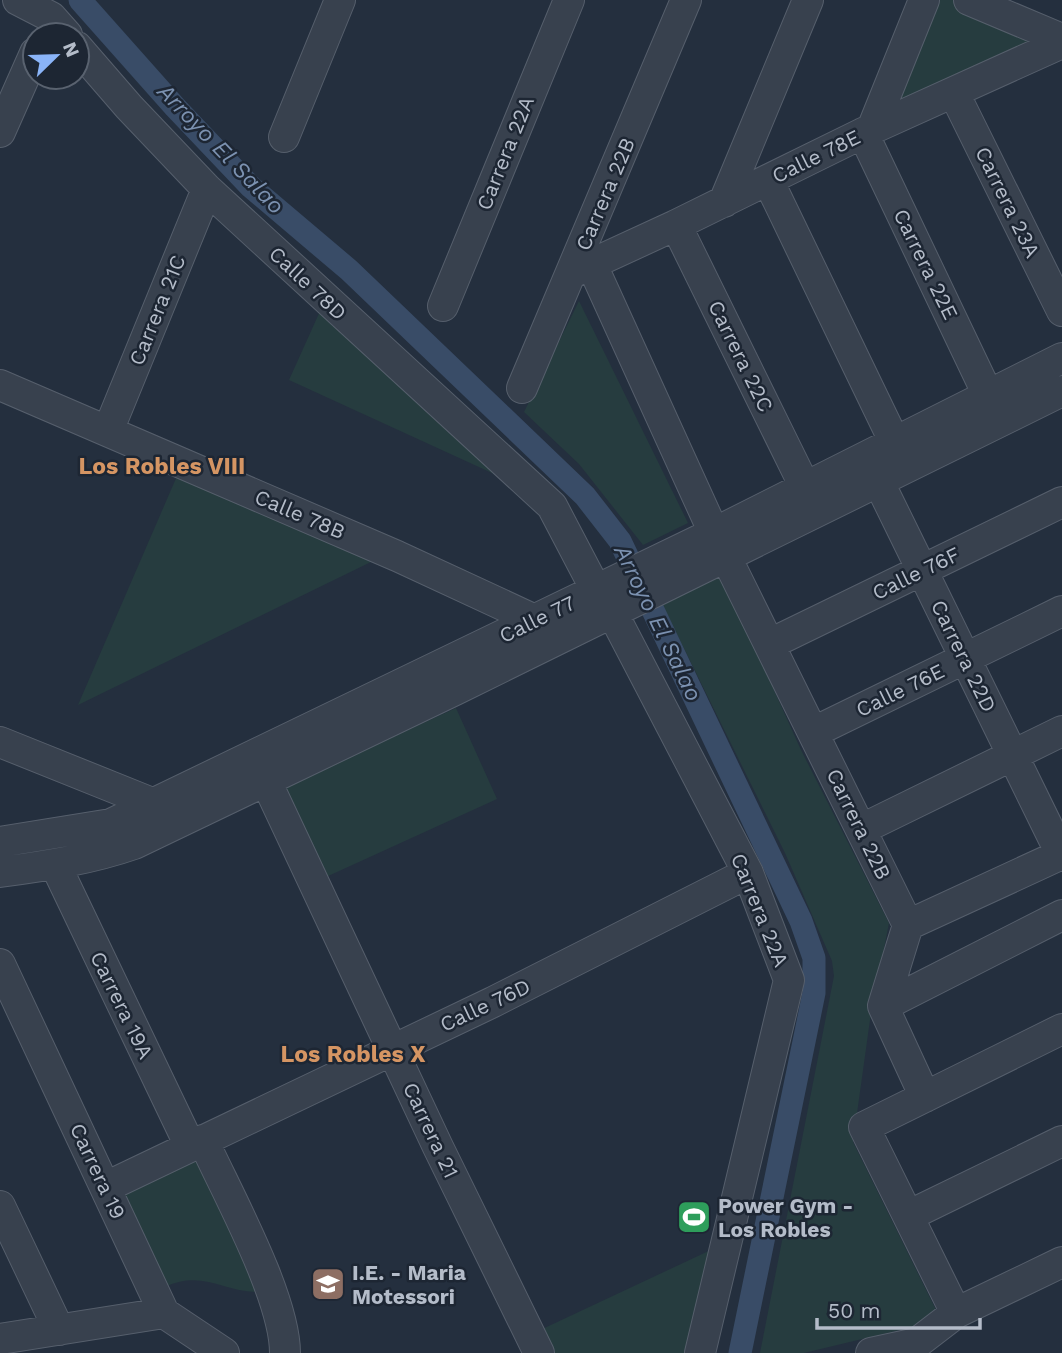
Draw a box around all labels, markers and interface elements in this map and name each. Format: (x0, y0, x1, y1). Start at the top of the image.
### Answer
north arrow (21, 21, 91, 91)
text: N (58, 39, 85, 61)
water label: Arroyo El Salao (151, 78, 290, 220)
street label: Carrera 22A (471, 92, 539, 214)
street label: Calle 78E (768, 124, 864, 188)
street label: Carrera 22B (570, 134, 640, 254)
street label: Carrera 23A (970, 142, 1046, 262)
street label: Carrera 22E (888, 205, 964, 323)
street label: Calle 78D (264, 241, 352, 325)
street label: Carrera 21C (124, 251, 190, 369)
street label: Carrera 22C (703, 296, 779, 416)
district label: Los Robles VIII (79, 453, 245, 480)
street label: Calle 78B (251, 484, 349, 544)
water label: Arroyo El Salao (608, 540, 708, 706)
street label: Calle 76F (868, 541, 964, 605)
street label: Calle 77 (495, 590, 579, 648)
street label: Carrera 22D (926, 596, 1002, 716)
street label: Calle 76E (852, 658, 948, 722)
street label: Carrera 22B (821, 764, 897, 884)
street label: Carrera 22A (726, 849, 794, 971)
street label: Carrera 19A (85, 947, 159, 1063)
street label: Calle 76D (436, 973, 534, 1037)
district label: Los Robles X (280, 1041, 426, 1068)
street label: Carrera 21 (398, 1078, 464, 1182)
street label: Carrera 19 (65, 1119, 131, 1223)
place label: Power Gym - Los Robles (718, 1193, 853, 1242)
sports icon: Power Gym - Los Robles (675, 1198, 713, 1236)
place label: I.E. - Maria Motessori (352, 1260, 467, 1309)
school or university icon: I.E. - Maria Motessori (309, 1265, 347, 1303)
scale bar (817, 1286, 980, 1330)
text: 50 m (828, 1298, 880, 1323)

